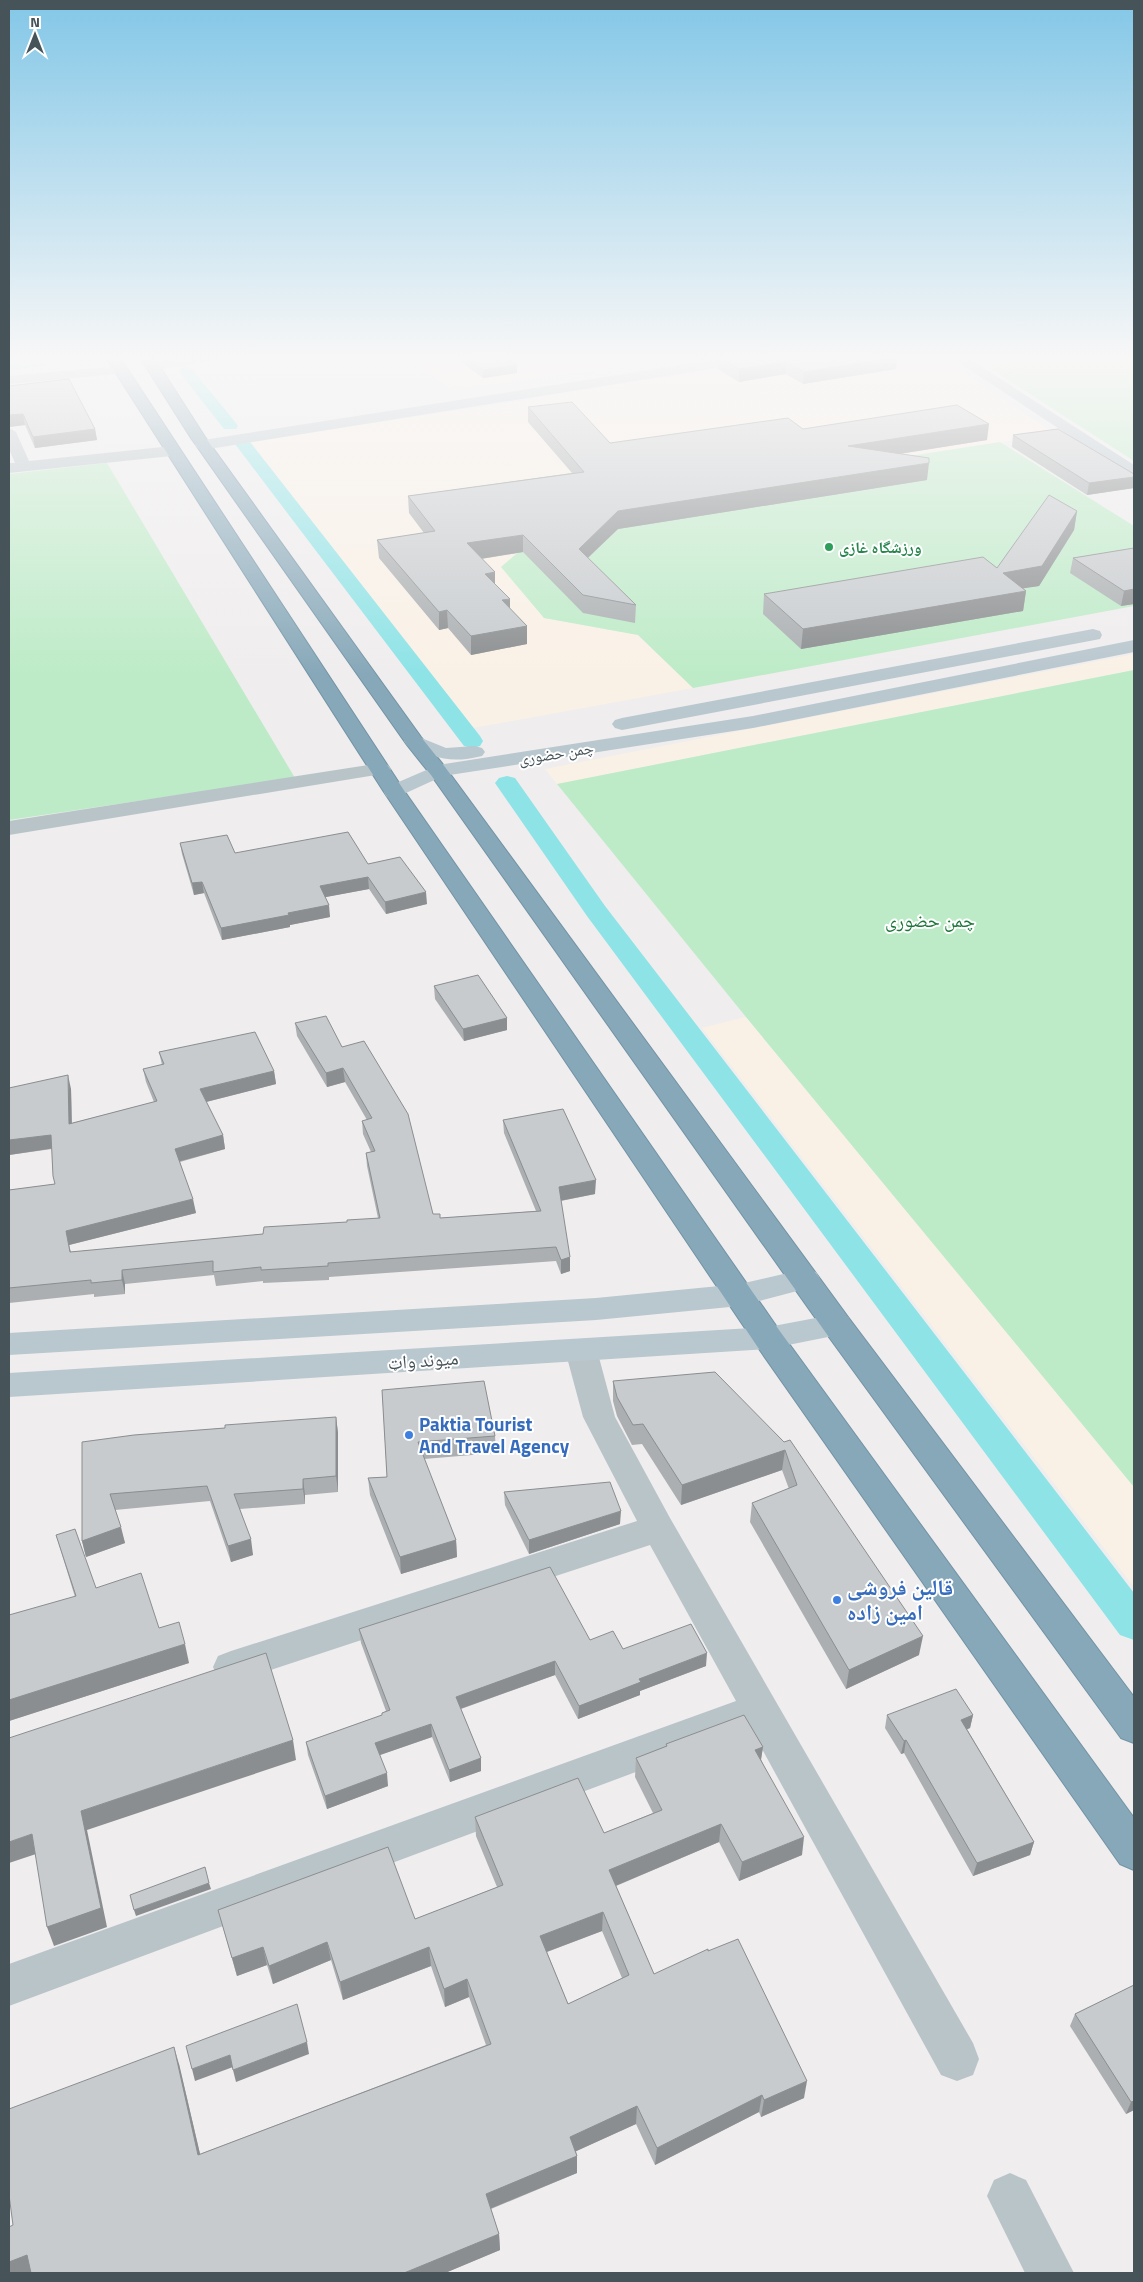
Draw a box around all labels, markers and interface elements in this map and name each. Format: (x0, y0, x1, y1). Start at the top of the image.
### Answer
north arrow (10, 10, 60, 60)
text: N (30, 11, 40, 32)
place label: ورزشگاه غازی (839, 535, 922, 559)
marker: ورزشگاه غازی (823, 541, 835, 553)
street label: چمن حضوری (517, 735, 595, 771)
park label: چمن حضوری (885, 905, 975, 934)
street label: میوند واټ (387, 1343, 459, 1376)
place label: Paktia Tourist And Travel Agency (419, 1409, 570, 1460)
marker: Paktia Tourist And Travel Agency (403, 1429, 415, 1441)
place label: قالین فروشی امین زاده (847, 1570, 953, 1629)
marker: قالین فروشی امین زاده (831, 1594, 843, 1606)

